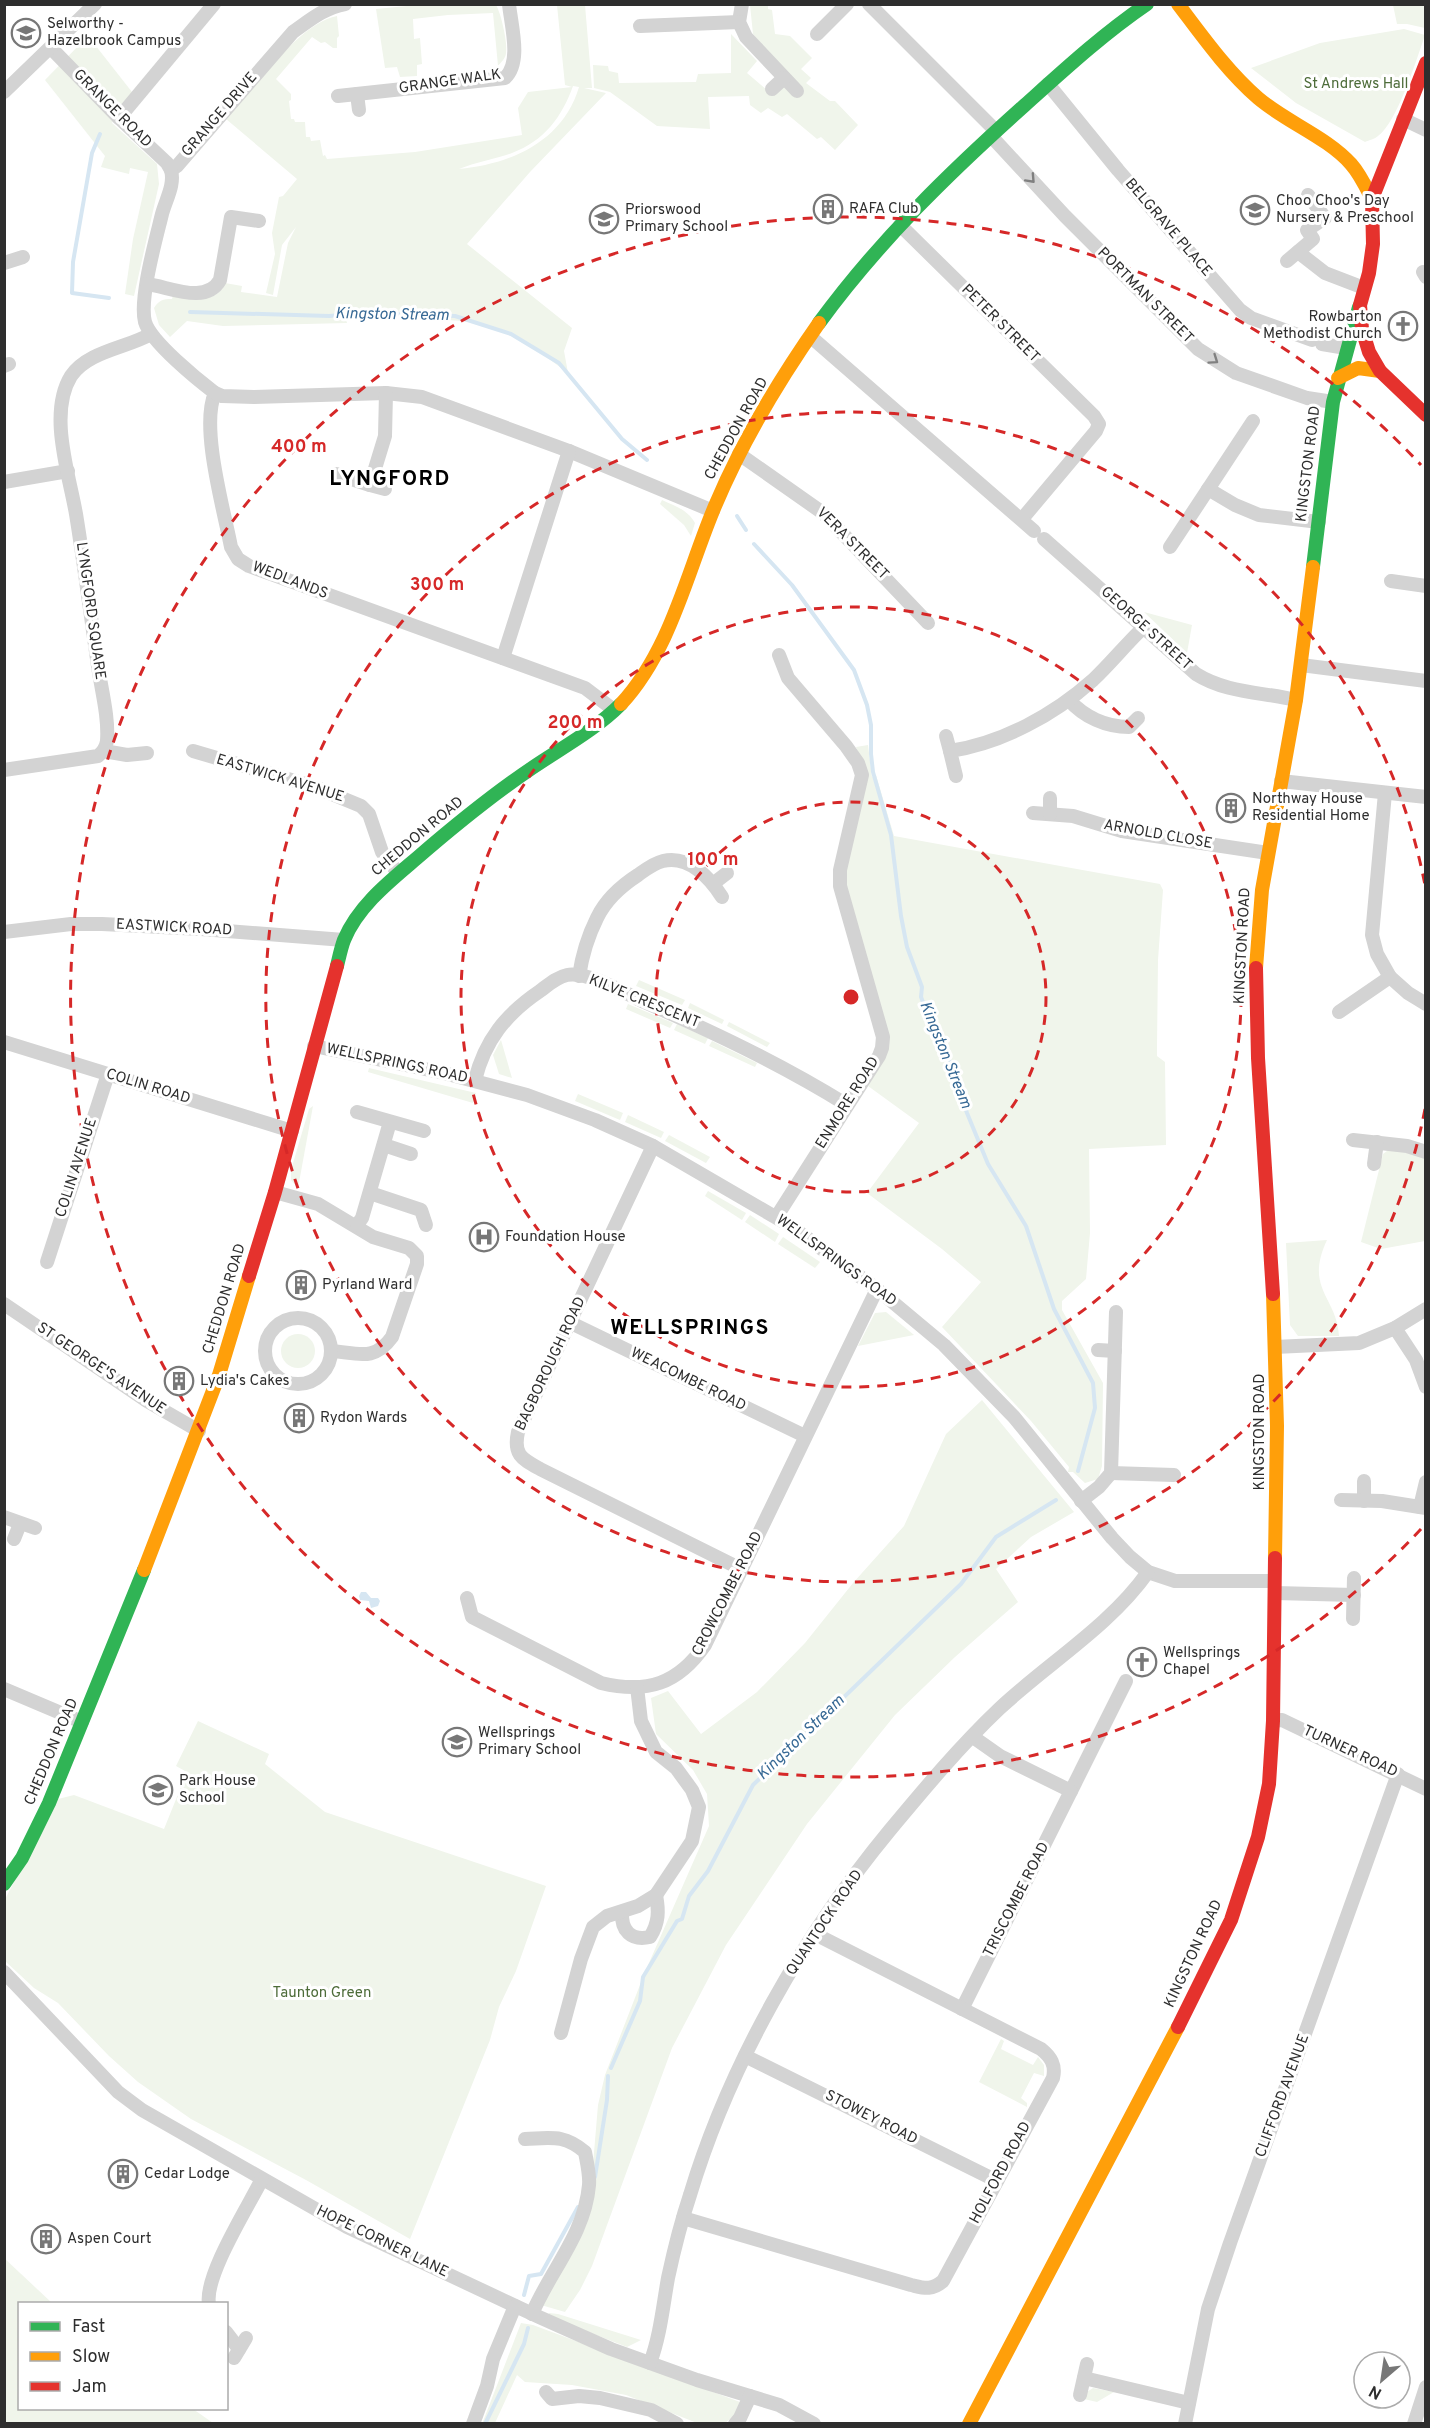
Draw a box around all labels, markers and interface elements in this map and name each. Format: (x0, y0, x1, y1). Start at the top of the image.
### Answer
place label: Selworthy - Hazelbrook Campus (47, 15, 181, 51)
school or university icon: Selworthy - Hazelbrook Campus (10, 17, 42, 49)
street label: GRANGE WALK (398, 65, 502, 99)
street label: GRANGE ROAD (69, 66, 155, 152)
street label: GRANGE DRIVE (178, 69, 262, 161)
park label: St Andrews Hall (1303, 75, 1409, 94)
one-way arrow (1024, 172, 1035, 182)
street label: BELGRAVE PLACE (1120, 175, 1216, 281)
place label: Choo Choo's Day Nursery & Preschool (1276, 192, 1414, 228)
building icon: RAFA Club (812, 193, 844, 225)
school or university icon: Choo Choo's Day Nursery & Preschool (1239, 194, 1271, 226)
place label: RAFA Club (849, 200, 919, 219)
place label: Priorswood Primary School (625, 201, 728, 237)
school or university icon: Priorswood Primary School (588, 203, 620, 235)
street label: PORTMAN STREET (1093, 244, 1197, 348)
street label: PETER STREET (957, 281, 1043, 367)
water label: Kingston Stream (335, 304, 449, 326)
place label: Rowbarton Methodist Church (1263, 308, 1382, 344)
church icon: Rowbarton Methodist Church (1387, 310, 1419, 342)
one-way arrow (1207, 353, 1218, 364)
street label: CHEDDON ROAD (701, 374, 773, 484)
street label: KINGSTON ROAD (1292, 405, 1326, 523)
text: 400 m (271, 436, 327, 459)
district label: LYNGFORD (329, 466, 451, 493)
street label: VERA STREET (812, 504, 892, 584)
street label: LYNGFORD SQUARE (71, 541, 109, 681)
street label: WEDLANDS (249, 558, 331, 604)
text: 300 m (410, 574, 464, 597)
street label: GEORGE STREET (1096, 583, 1196, 675)
text: 200 m (547, 712, 603, 735)
street label: EASTWICK AVENUE (214, 751, 346, 807)
place label: Northway House Residential Home (1252, 790, 1370, 826)
building icon: Northway House Residential Home (1215, 792, 1247, 824)
street label: CHEDDON ROAD (368, 793, 468, 881)
street label: ARNOLD CLOSE (1102, 816, 1214, 854)
text: 100 m (687, 849, 739, 872)
street label: KINGSTON ROAD (1230, 887, 1256, 1005)
street label: EASTWICK ROAD (115, 915, 233, 941)
street label: KILVE CRESCENT (586, 971, 702, 1033)
centre of rings (841, 987, 861, 1007)
water label: Kingston Stream (914, 998, 976, 1112)
street label: WELLSPRINGS ROAD (324, 1040, 470, 1088)
street label: ENMORE ROAD (812, 1053, 884, 1153)
street label: COLIN ROAD (103, 1065, 193, 1109)
street label: COLIN AVENUE (52, 1116, 102, 1220)
street label: WELLSPRINGS ROAD (772, 1211, 900, 1311)
hospital icon: Foundation House (468, 1221, 500, 1253)
place label: Foundation House (505, 1228, 626, 1247)
street label: CHEDDON ROAD (199, 1241, 251, 1357)
building icon: Pyrland Ward (285, 1269, 317, 1301)
place label: Pyrland Ward (322, 1276, 412, 1295)
street label: BAGBOROUGH ROAD (512, 1294, 590, 1434)
district label: WELLSPRINGS (610, 1315, 770, 1342)
street label: ST GEORGE'S AVENUE (33, 1319, 169, 1419)
street label: WEACOMBE ROAD (627, 1344, 749, 1416)
building icon: Lydia's Cakes (163, 1365, 195, 1397)
place label: Lydia's Cakes (200, 1372, 290, 1391)
street label: KINGSTON ROAD (1251, 1374, 1270, 1491)
building icon: Rydon Wards (283, 1402, 315, 1434)
place label: Rydon Wards (320, 1409, 407, 1428)
street label: CROWCOMBE ROAD (688, 1529, 768, 1659)
place label: Wellsprings Chapel (1163, 1644, 1240, 1680)
church icon: Wellsprings Chapel (1126, 1646, 1158, 1678)
water label: Kingston Stream (753, 1691, 849, 1785)
street label: CHEDDON ROAD (21, 1696, 83, 1808)
street label: TURNER ROAD (1300, 1722, 1400, 1782)
place label: Wellsprings Primary School (478, 1724, 581, 1760)
school or university icon: Wellsprings Primary School (441, 1726, 473, 1758)
place label: Park House School (179, 1772, 256, 1808)
school or university icon: Park House School (142, 1774, 174, 1806)
street label: TRISCOMBE ROAD (980, 1839, 1054, 1961)
street label: QUANTOCK ROAD (783, 1866, 867, 1980)
street label: KINGSTON ROAD (1161, 1897, 1227, 2011)
park label: Taunton Green (273, 1984, 372, 2003)
street label: CLIFFORD AVENUE (1252, 2032, 1314, 2160)
street label: STOWEY ROAD (822, 2087, 920, 2149)
street label: HOLFORD ROAD (966, 2119, 1036, 2227)
building icon: Cedar Lodge (107, 2158, 139, 2190)
place label: Cedar Lodge (144, 2165, 230, 2184)
street label: HOPE CORNER LANE (313, 2202, 451, 2282)
building icon: Aspen Court (30, 2223, 62, 2255)
place label: Aspen Court (67, 2230, 151, 2249)
legend (18, 2302, 228, 2410)
text: Fast (72, 2316, 105, 2339)
text: Slow (72, 2346, 110, 2369)
north arrow (1352, 2350, 1412, 2410)
text: Jam (72, 2376, 107, 2399)
text: N (1366, 2380, 1386, 2403)

